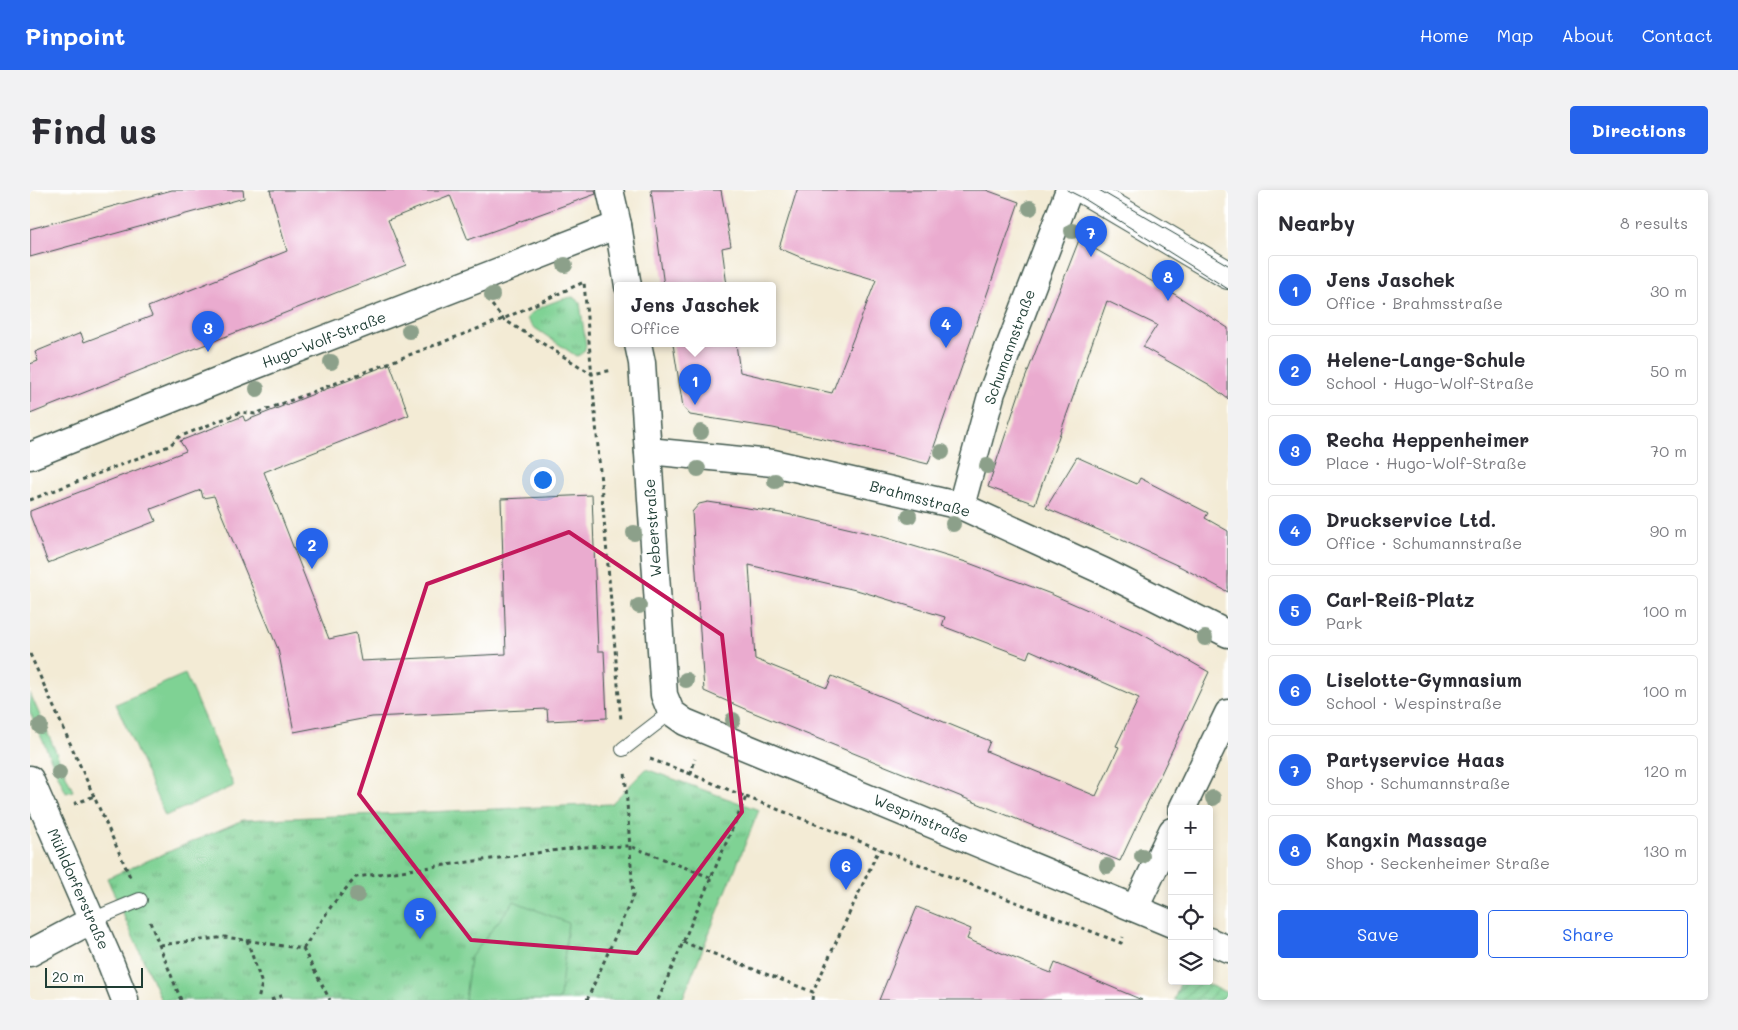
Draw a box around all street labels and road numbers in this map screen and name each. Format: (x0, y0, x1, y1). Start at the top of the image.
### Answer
street label: Schumannstraße (979, 286, 1039, 407)
street label: Hugo-Wolf-Straße (259, 306, 389, 372)
street label: Brahmsstraße (868, 475, 973, 521)
street label: Weberstraße (639, 478, 665, 578)
street label: Wespinstraße (871, 789, 972, 847)
street label: Mühldorferstraße (43, 825, 115, 952)

